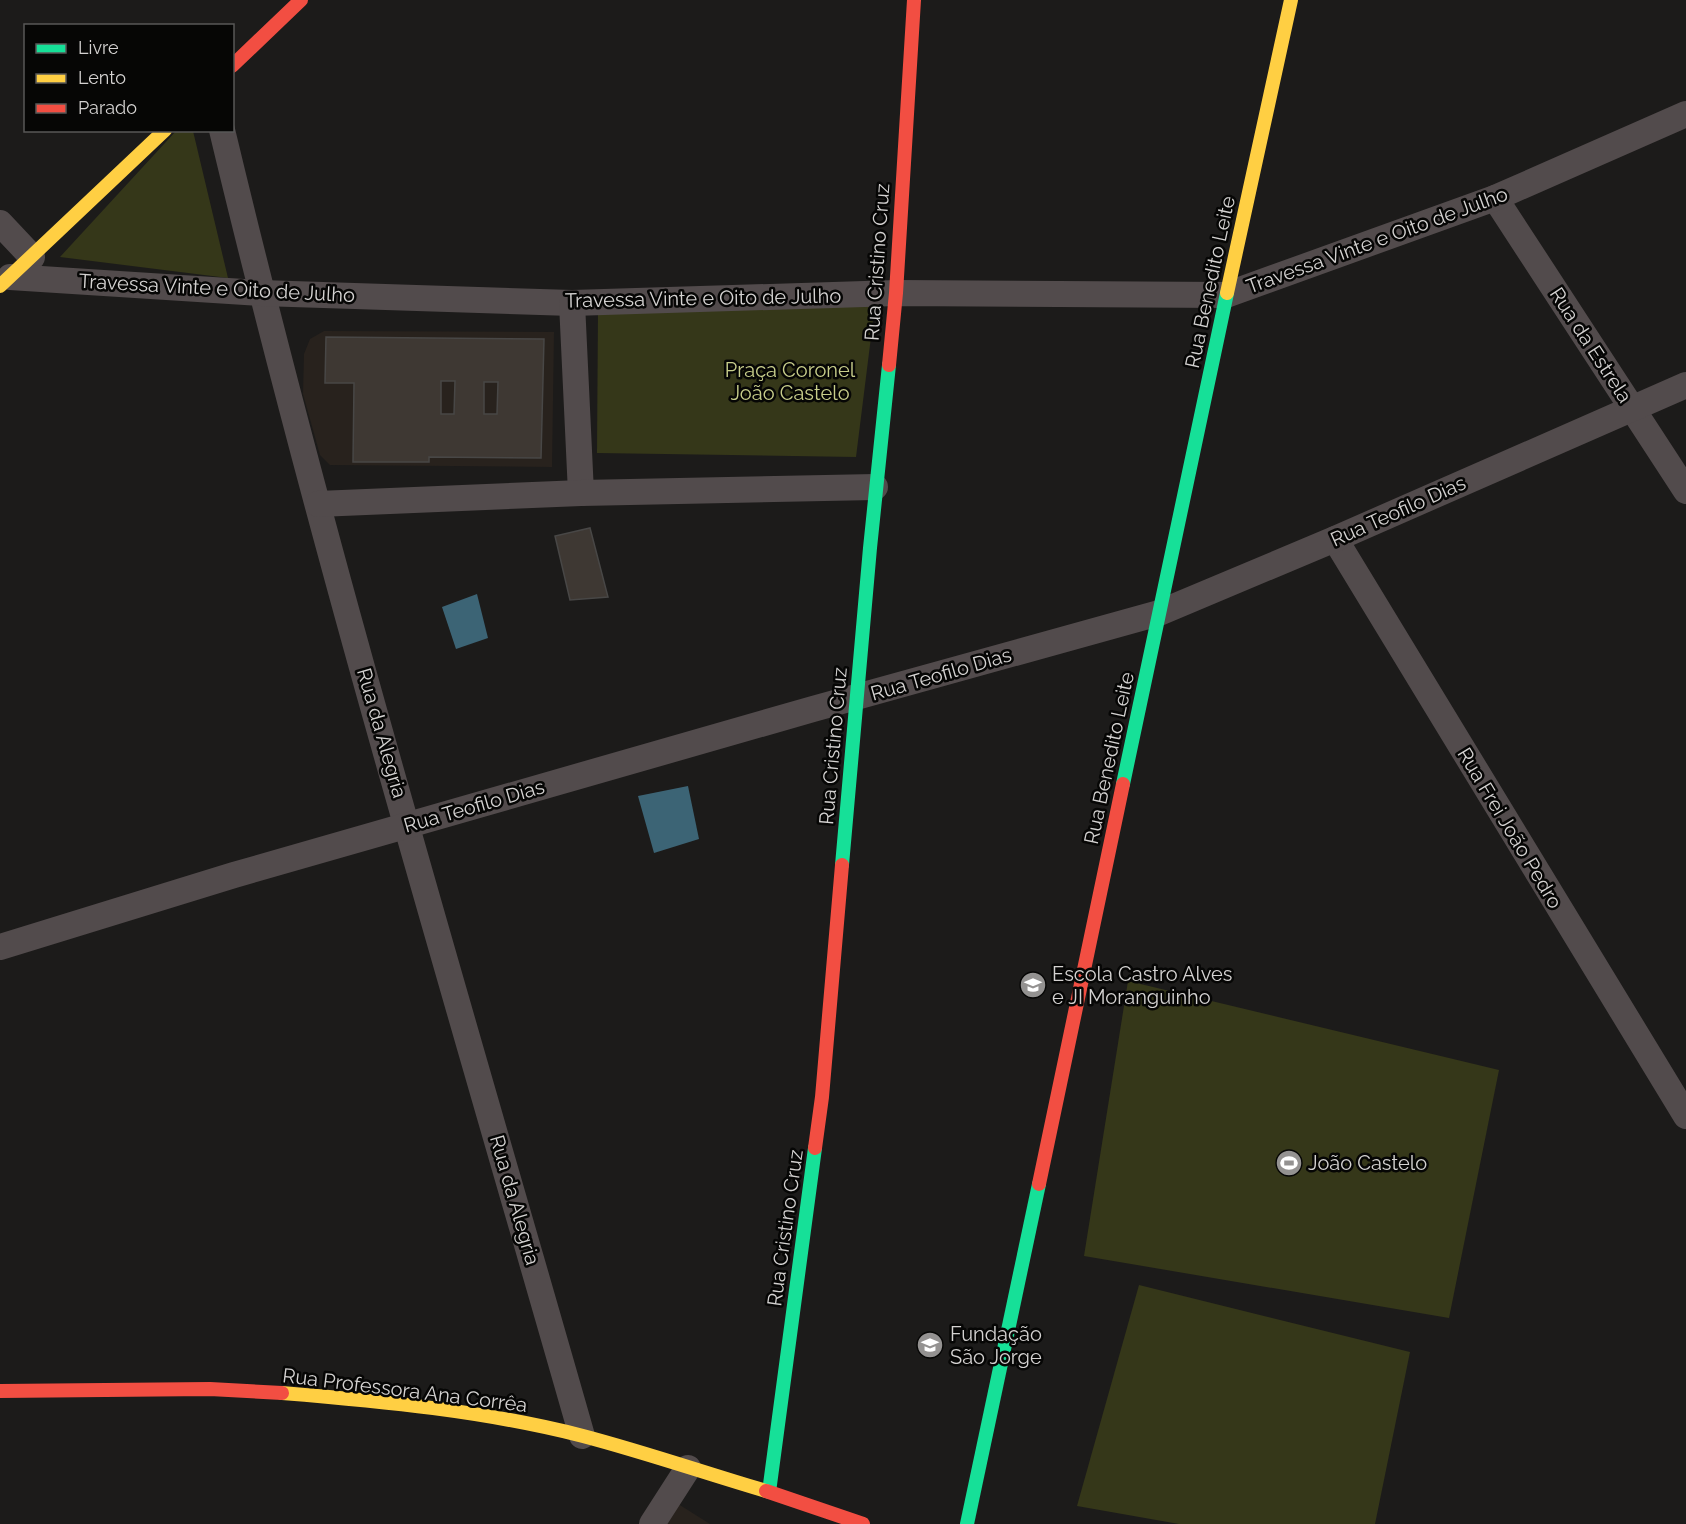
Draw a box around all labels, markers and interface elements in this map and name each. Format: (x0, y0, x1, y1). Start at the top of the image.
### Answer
legend (24, 24, 234, 132)
text: Livre (78, 37, 119, 58)
text: Lento (78, 67, 126, 88)
text: Parado (78, 97, 137, 118)
street label: Travessa Vinte e Oito de Julho (1243, 181, 1511, 299)
street label: Rua Cristino Cruz (860, 182, 894, 342)
street label: Rua Benedito Leite (1180, 193, 1240, 370)
street label: Travessa Vinte e Oito de Julho (78, 269, 356, 307)
street label: Rua da Estrela (1545, 283, 1637, 407)
street label: Travessa Vinte e Oito de Julho (565, 284, 841, 312)
park label: Praça Coronel João Castelo (725, 358, 856, 405)
street label: Rua Teofilo Dias (1327, 470, 1469, 552)
street label: Rua Teofilo Dias (868, 642, 1014, 706)
street label: Rua da Alegria (352, 665, 412, 801)
street label: Rua Cristino Cruz (814, 666, 852, 826)
street label: Rua Benedito Leite (1079, 669, 1139, 846)
street label: Rua Frei João Pedro (1452, 743, 1568, 913)
street label: Rua Teofilo Dias (401, 774, 547, 838)
place label: Escola Castro Alves e JI Moranguinho (1052, 962, 1232, 1009)
school or university icon: Escola Castro Alves e JI Moranguinho (1018, 970, 1048, 1000)
street label: Rua da Alegria (485, 1132, 545, 1268)
street label: Rua Cristino Cruz (762, 1148, 808, 1308)
sports icon: João Castelo (1274, 1148, 1304, 1178)
place label: João Castelo (1308, 1151, 1427, 1175)
place label: Fundação São Jorge (950, 1322, 1042, 1369)
school or university icon: Fundação São Jorge (915, 1330, 945, 1360)
street label: Rua Professora Ana Corrêa (281, 1363, 529, 1417)

